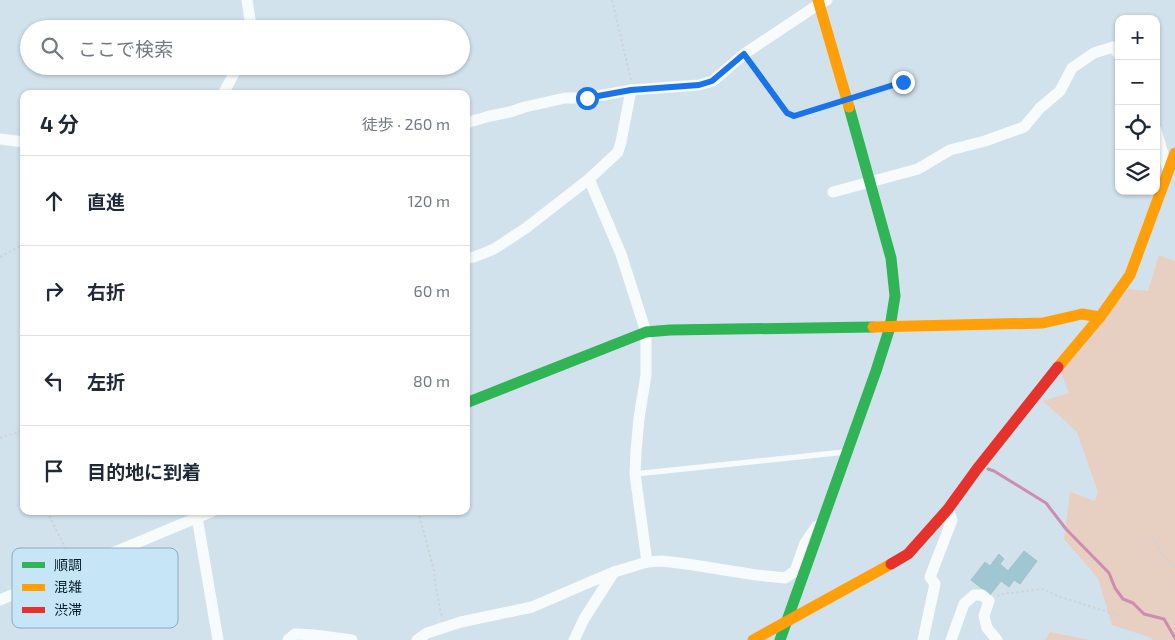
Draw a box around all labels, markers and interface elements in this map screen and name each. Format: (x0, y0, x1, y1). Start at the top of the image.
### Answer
map controls (1115, 15, 1160, 195)
button: + (1115, 15, 1160, 60)
search box (20, 20, 470, 75)
icon: search (38, 34, 66, 62)
text: ここで検索 (78, 37, 173, 60)
button: − (1115, 60, 1160, 105)
route end (892, 71, 915, 94)
route start (576, 87, 599, 110)
button: locate (1115, 105, 1160, 150)
text: 4 分 (40, 111, 79, 136)
text: 徒歩 · 260 m (362, 114, 450, 133)
button: layers (1115, 150, 1160, 195)
icon: ahead (40, 187, 68, 215)
text: 直進 (87, 190, 125, 213)
text: 120 m (407, 191, 450, 210)
icon: right (40, 277, 68, 305)
text: 右折 (87, 280, 125, 303)
text: 60 m (414, 281, 450, 300)
icon: left (40, 367, 68, 395)
text: 左折 (87, 370, 125, 393)
text: 80 m (413, 371, 450, 390)
icon: arrive (40, 457, 68, 485)
text: 目的地に到着 (87, 460, 201, 483)
legend (12, 548, 178, 628)
text: 順調 (54, 556, 82, 573)
text: 混雑 (54, 578, 82, 595)
text: 渋滞 (54, 601, 82, 618)

